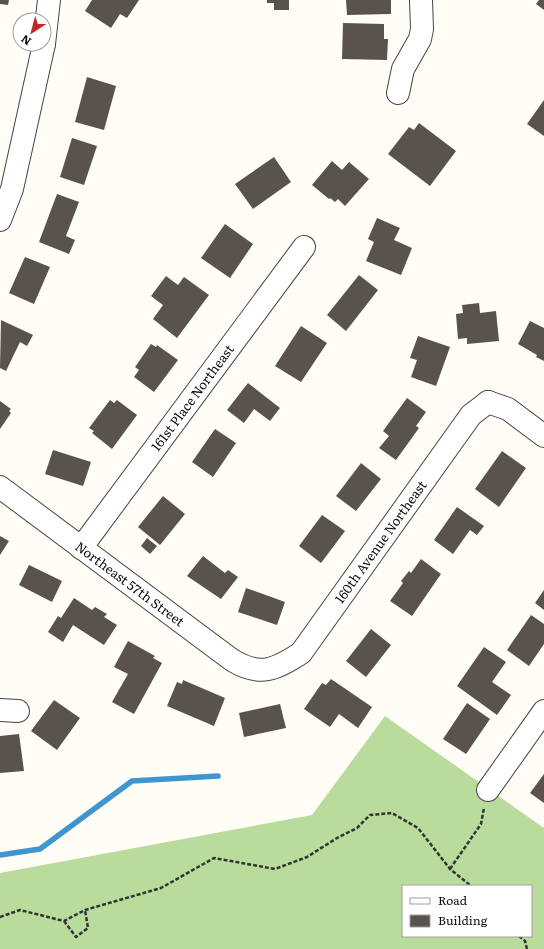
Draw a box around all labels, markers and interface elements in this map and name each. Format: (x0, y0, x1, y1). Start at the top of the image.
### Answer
north arrow (12, 12, 52, 52)
text: N (17, 32, 34, 50)
street label: 161st Place Northeast (146, 340, 238, 455)
street label: 160th Avenue Northeast (330, 476, 431, 607)
street label: Northeast 57th Street (72, 536, 189, 631)
legend (402, 885, 532, 937)
text: Road (438, 891, 468, 909)
text: Building (438, 911, 488, 929)

